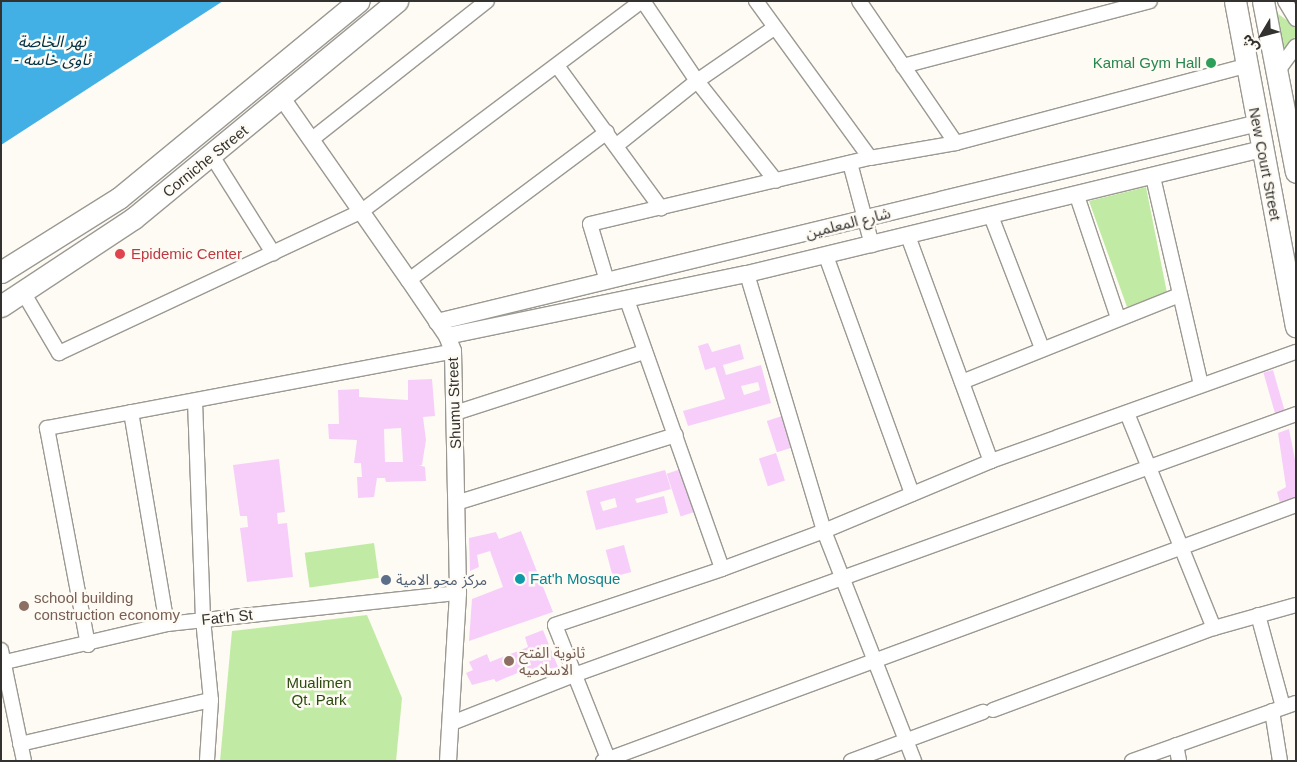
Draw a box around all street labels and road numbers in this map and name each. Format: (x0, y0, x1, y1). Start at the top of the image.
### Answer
street label: New Court Street (1245, 106, 1285, 222)
street label: Corniche Street (159, 121, 251, 201)
street label: شارع المعلمين (804, 204, 892, 242)
street label: Shumu Street (443, 357, 465, 449)
street label: Fat'h St (201, 605, 253, 629)

